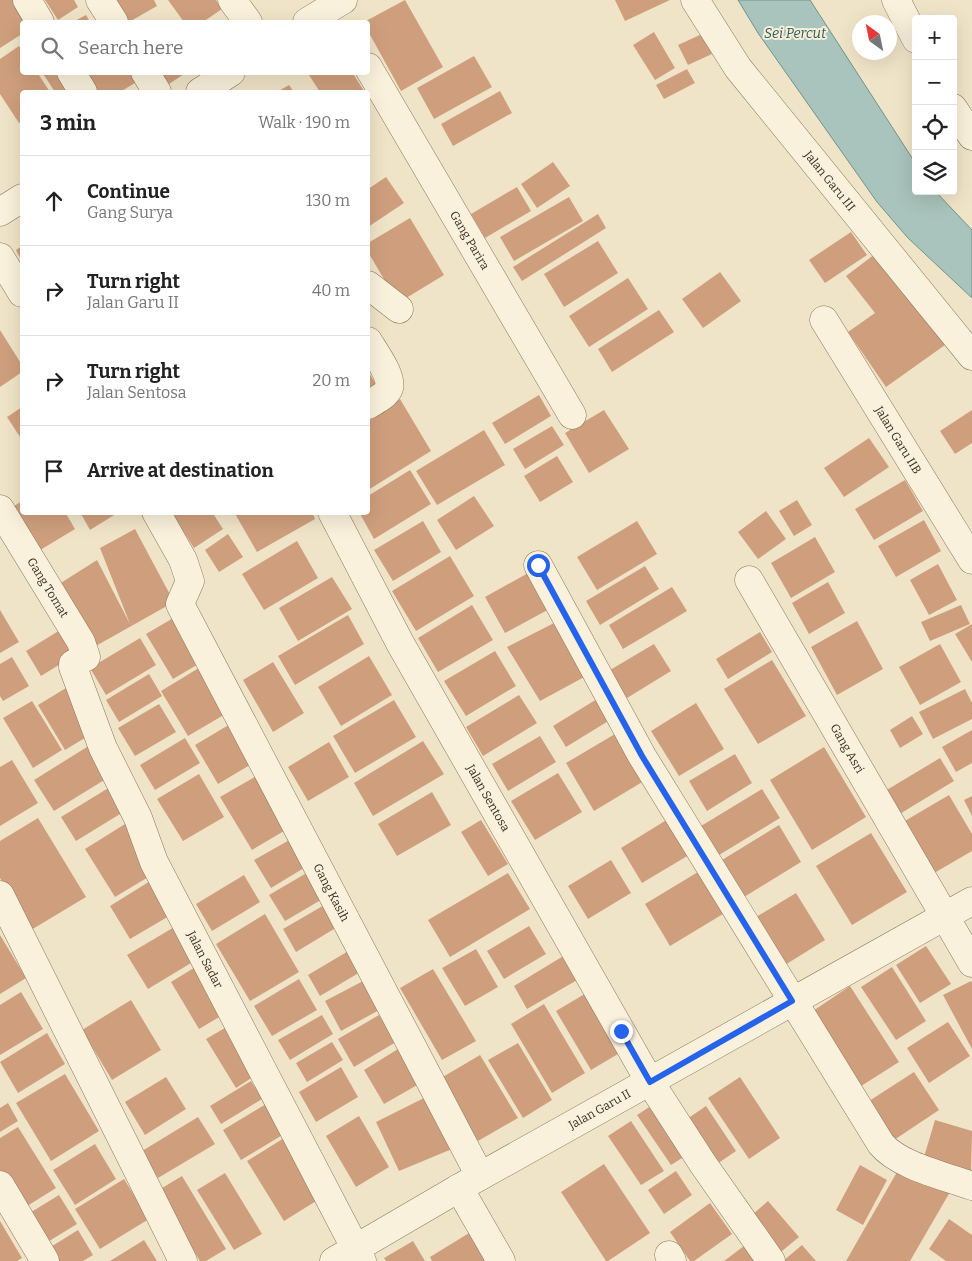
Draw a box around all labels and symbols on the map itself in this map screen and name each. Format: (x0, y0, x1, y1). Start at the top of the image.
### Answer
north arrow (852, 15, 897, 60)
water label: Sei Percut (764, 25, 827, 42)
street label: Jalan Garu III (801, 147, 858, 214)
street label: Gang Parira (447, 209, 493, 273)
street label: Jalan Garu IIB (871, 403, 924, 476)
route start (527, 554, 550, 577)
street label: Gang Tomat (24, 555, 72, 621)
street label: Gang Asri (827, 721, 867, 776)
street label: Jalan Sentosa (463, 761, 513, 834)
street label: Gang Kasih (310, 861, 352, 924)
street label: Jalan Sadar (184, 928, 226, 991)
route end (610, 1020, 633, 1043)
street label: Jalan Garu II (565, 1086, 633, 1133)

